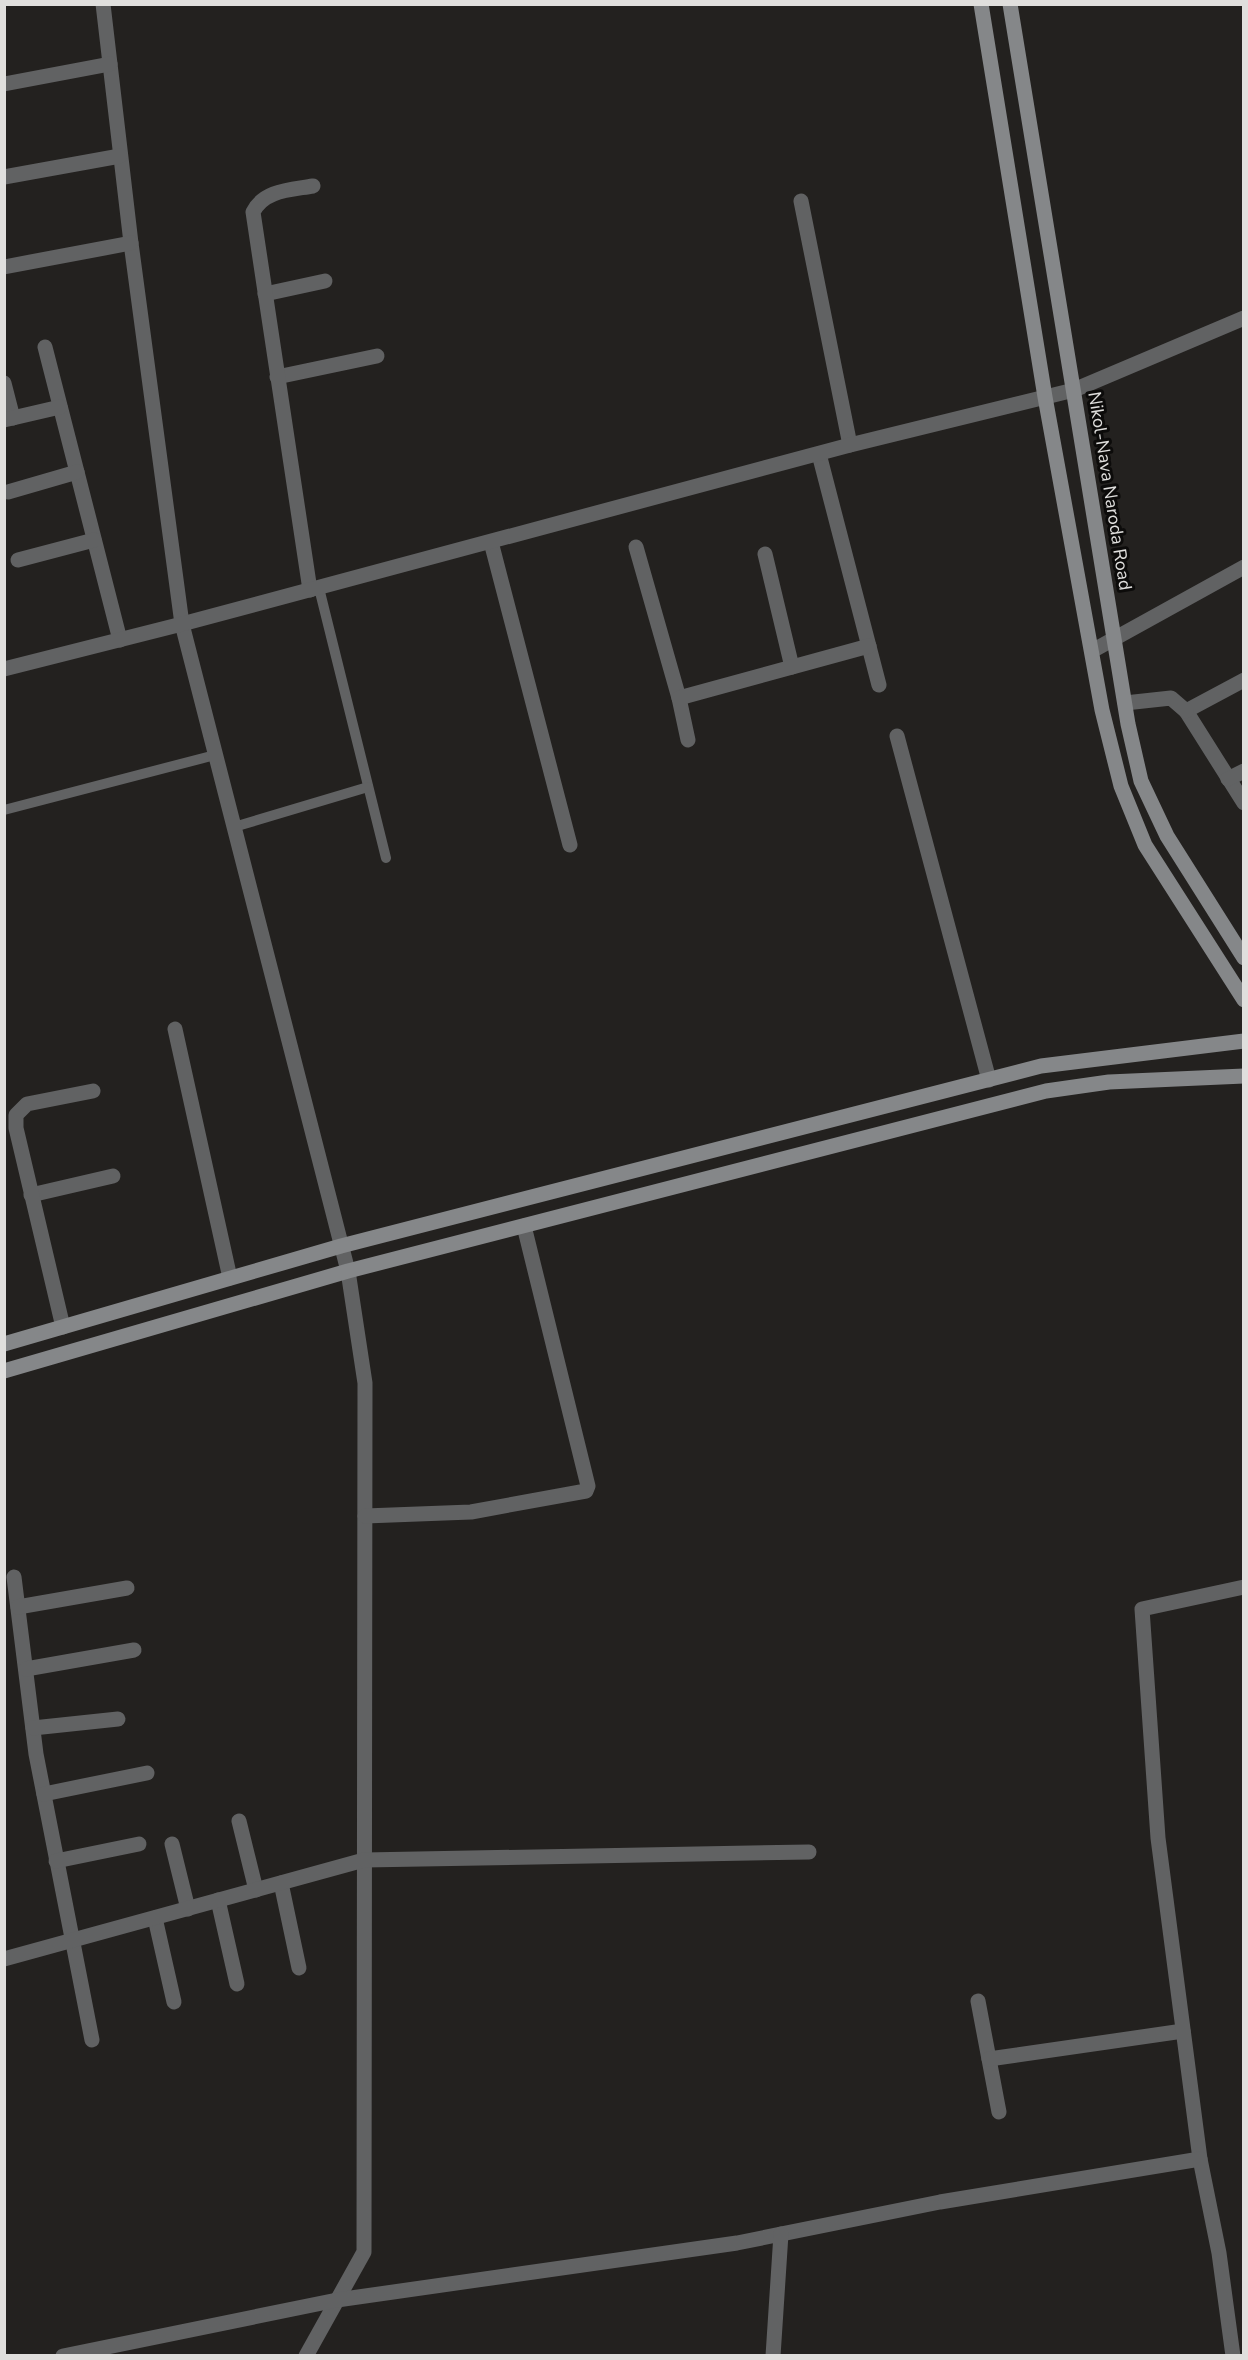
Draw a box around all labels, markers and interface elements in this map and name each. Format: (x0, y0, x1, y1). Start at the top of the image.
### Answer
street label: Nikol-Nava Naroda Road (1082, 390, 1138, 592)

